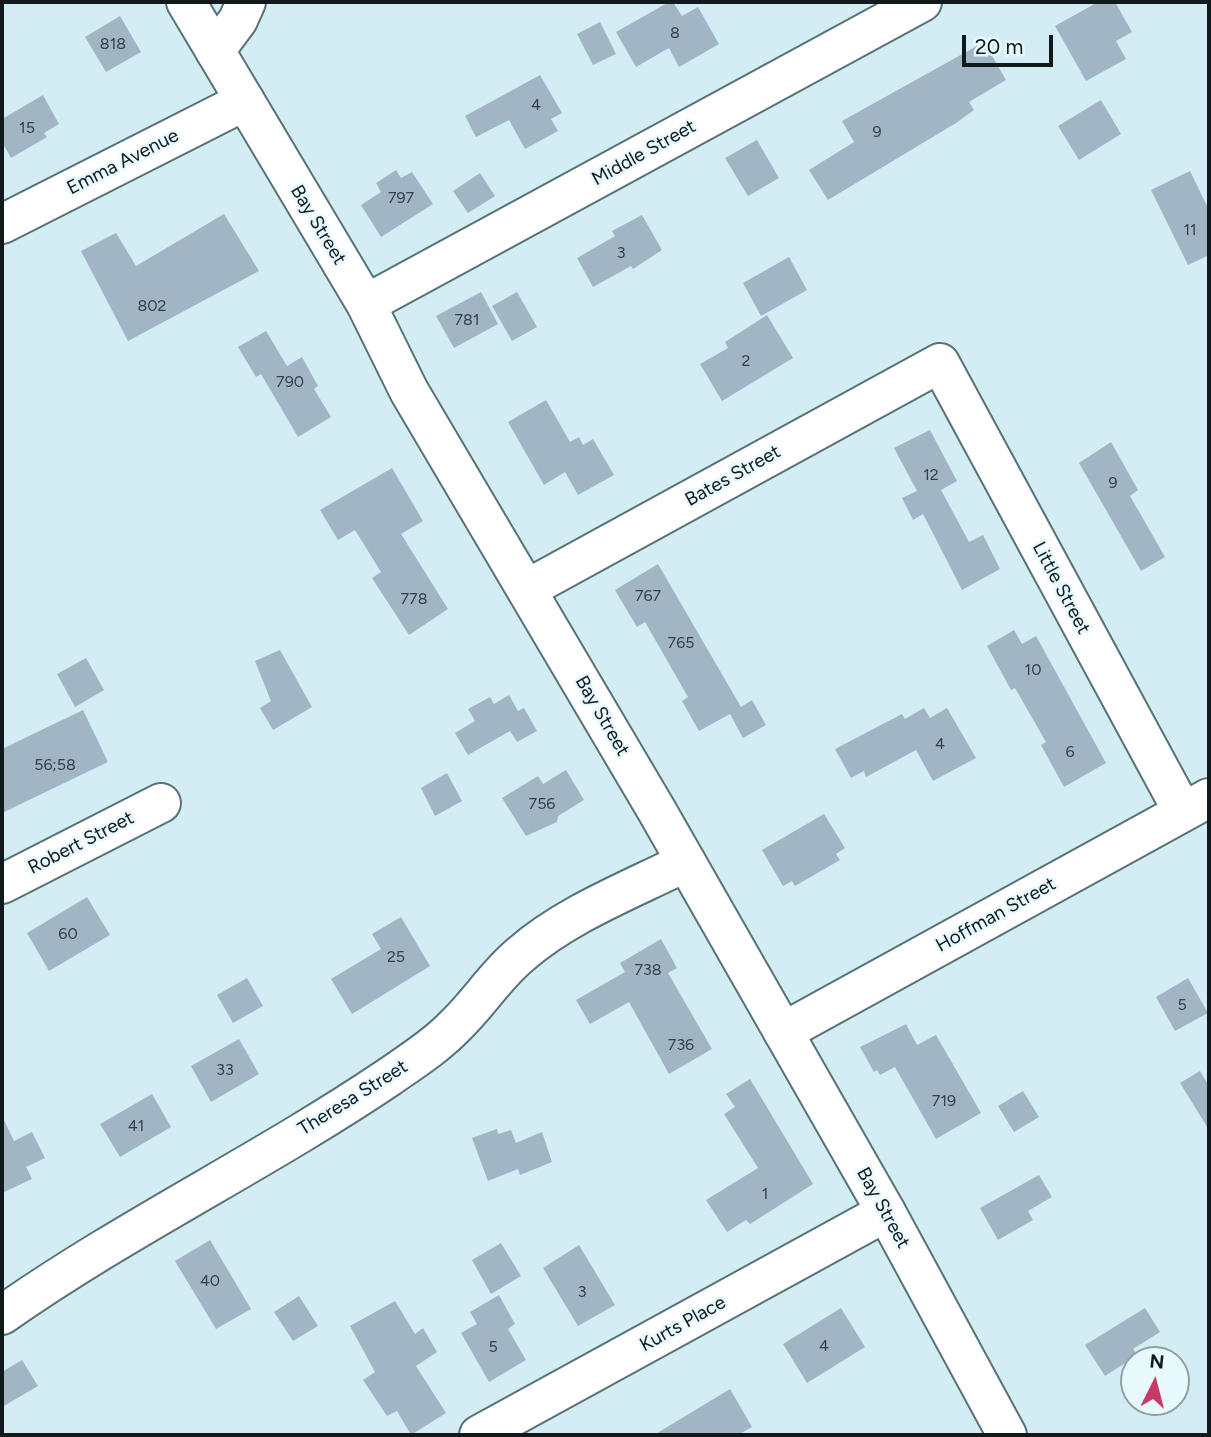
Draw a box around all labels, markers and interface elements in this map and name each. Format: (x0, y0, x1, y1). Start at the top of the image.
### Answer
scale bar (966, 21, 1057, 65)
house number: 8 (670, 23, 680, 43)
house number: 818 (100, 34, 126, 54)
text: 20 m (975, 34, 1023, 59)
house number: 4 (531, 95, 541, 115)
street label: Middle Street (588, 115, 700, 191)
house number: 15 (19, 118, 35, 138)
house number: 9 (872, 122, 882, 142)
street label: Emma Avenue (63, 124, 183, 200)
street label: Bay Street (285, 181, 351, 269)
house number: 797 (388, 188, 414, 208)
house number: 11 (1183, 220, 1197, 240)
house number: 3 (617, 243, 625, 263)
house number: 802 (137, 296, 167, 316)
house number: 781 (454, 310, 480, 330)
house number: 2 (742, 351, 750, 371)
house number: 790 (276, 372, 304, 392)
street label: Bates Street (681, 440, 785, 512)
house number: 12 (923, 465, 939, 485)
house number: 9 (1108, 473, 1118, 493)
street label: Little Street (1027, 538, 1095, 638)
house number: 767 (635, 586, 661, 606)
house number: 778 (400, 589, 428, 609)
house number: 765 (668, 633, 694, 653)
house number: 10 (1025, 660, 1041, 680)
street label: Bay Street (570, 672, 634, 760)
house number: 4 (935, 734, 945, 754)
house number: 6 (1065, 742, 1075, 762)
house number: 56;58 (34, 755, 76, 775)
house number: 756 (529, 794, 555, 814)
street label: Robert Street (24, 807, 138, 879)
street label: Hoffman Street (932, 873, 1060, 957)
house number: 60 (58, 924, 78, 944)
house number: 25 (387, 947, 405, 967)
house number: 738 (634, 960, 662, 980)
house number: 5 (1177, 995, 1187, 1015)
house number: 736 (668, 1035, 694, 1055)
street label: Theresa Street (294, 1055, 412, 1141)
house number: 33 (216, 1060, 234, 1080)
house number: 719 (932, 1091, 956, 1111)
house number: 41 (128, 1116, 144, 1136)
street label: Bay Street (851, 1164, 915, 1252)
house number: 1 (762, 1184, 768, 1204)
house number: 40 (200, 1271, 220, 1291)
house number: 3 (578, 1282, 586, 1302)
street label: Kurts Place (636, 1291, 730, 1357)
house number: 4 (819, 1336, 829, 1356)
house number: 5 (488, 1337, 498, 1357)
north arrow (1120, 1346, 1190, 1416)
text: N (1149, 1349, 1166, 1374)

